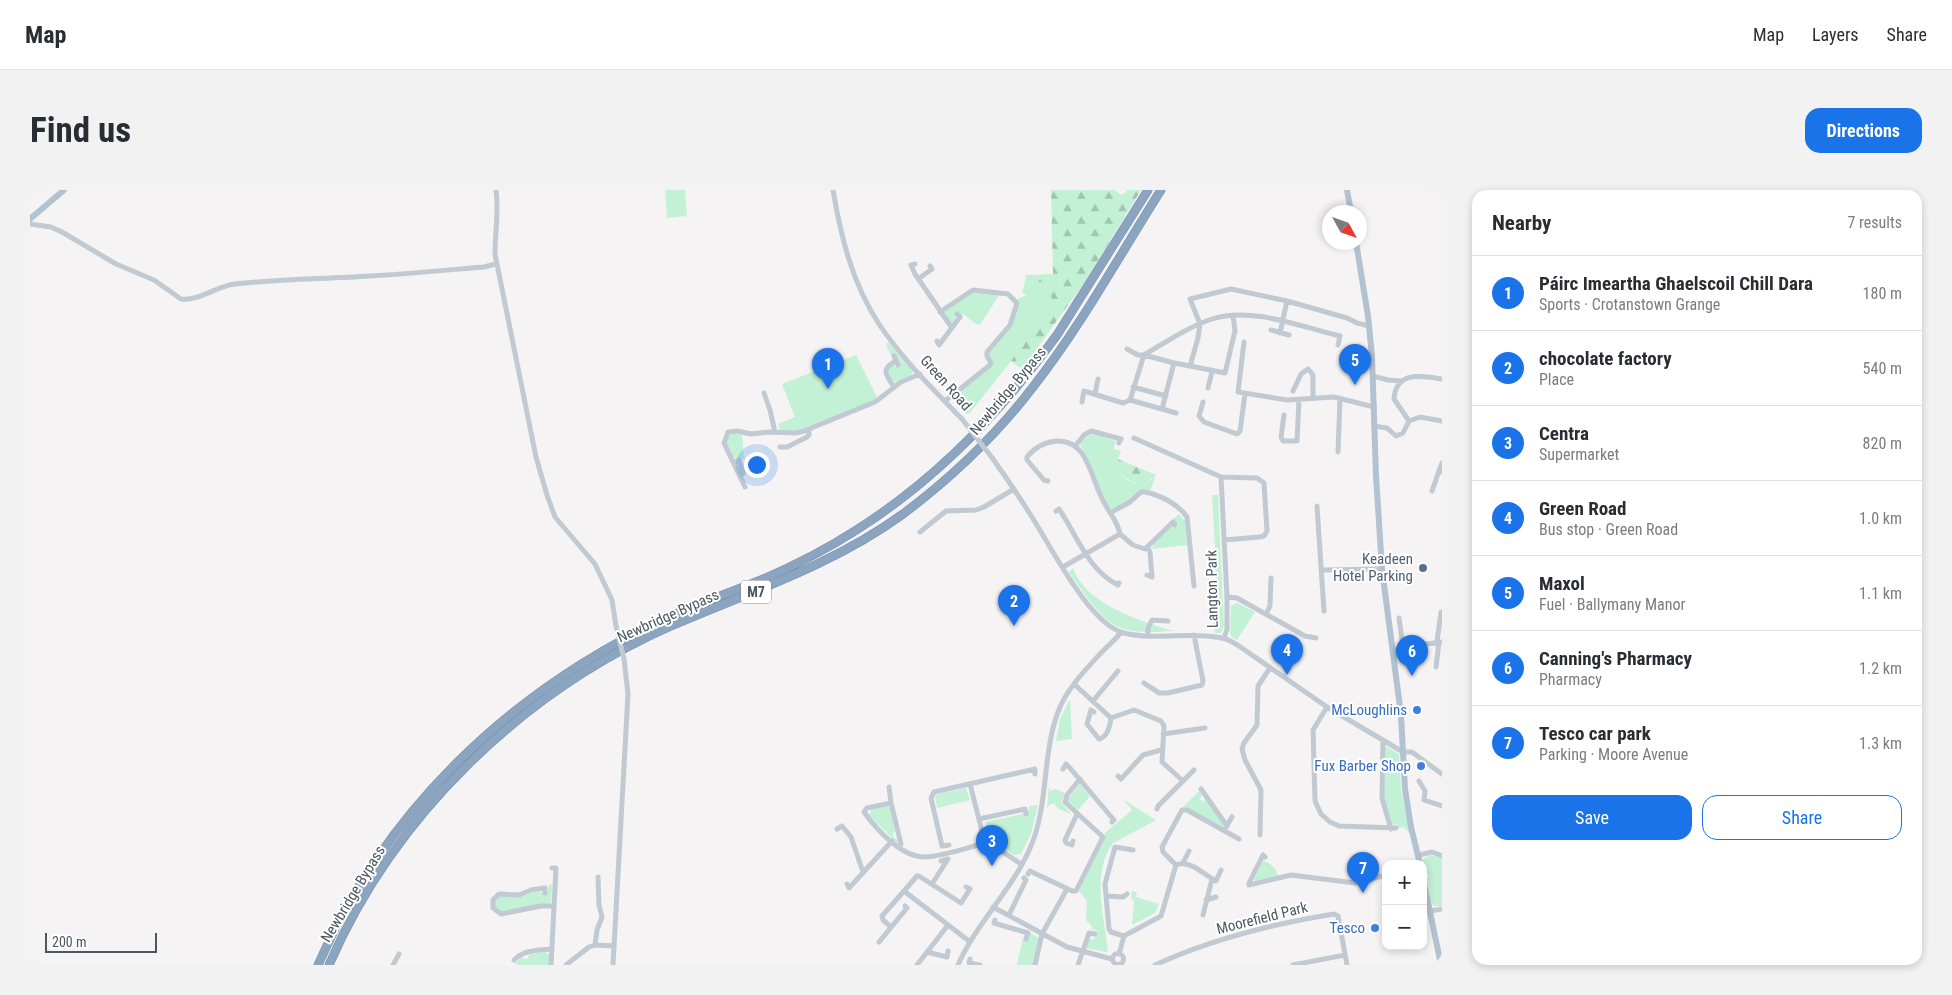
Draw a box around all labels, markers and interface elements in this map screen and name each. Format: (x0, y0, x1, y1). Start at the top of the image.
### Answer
text: Map (25, 21, 66, 49)
text: Map (1753, 24, 1784, 45)
text: Layers (1812, 24, 1859, 45)
text: Share (1887, 24, 1927, 45)
button: Directions (1805, 108, 1922, 153)
text: Find us (30, 110, 131, 151)
north arrow (1322, 205, 1367, 250)
text: Nearby (1492, 211, 1551, 235)
text: 7 results (1847, 213, 1902, 232)
text: Páirc Imeartha Ghaelscoil Chill Dara (1539, 272, 1813, 295)
text: 1 (1504, 284, 1512, 303)
text: 180 m (1863, 284, 1902, 303)
text: Sports · Crotanstown Grange (1539, 295, 1720, 314)
street label: Newbridge Bypass (966, 343, 1050, 439)
pin: 5 (1339, 344, 1371, 385)
text: chocolate factory (1539, 347, 1672, 370)
pin: 1 (812, 348, 844, 389)
street label: Green Road (916, 352, 976, 414)
text: 2 (1504, 359, 1512, 378)
text: 540 m (1863, 359, 1902, 378)
text: Place (1539, 370, 1574, 389)
text: Centra (1539, 422, 1589, 445)
text: 3 (1504, 434, 1512, 453)
text: 820 m (1863, 434, 1902, 453)
text: Supermarket (1539, 445, 1619, 464)
your location (744, 452, 770, 478)
text: Green Road (1539, 497, 1627, 520)
text: 4 (1504, 509, 1512, 528)
text: 1.0 km (1859, 509, 1902, 528)
text: Bus stop · Green Road (1539, 520, 1678, 539)
street label: Langton Park (1202, 549, 1222, 628)
place label: Keadeen Hotel Parking (1333, 550, 1413, 585)
marker: Keadeen Hotel Parking (1417, 562, 1429, 574)
text: Maxol (1539, 572, 1585, 595)
road number: M7 (741, 581, 771, 604)
text: 5 (1504, 584, 1512, 603)
text: 1.1 km (1859, 584, 1902, 603)
street label: Newbridge Bypass (614, 585, 722, 646)
pin: 2 (998, 585, 1030, 626)
text: Fuel · Ballymany Manor (1539, 595, 1685, 614)
pin: 4 (1271, 634, 1303, 675)
pin: 6 (1396, 635, 1428, 676)
text: Canning's Pharmacy (1539, 647, 1692, 670)
text: 6 (1504, 659, 1512, 678)
text: 1.2 km (1859, 659, 1902, 678)
text: Pharmacy (1539, 670, 1602, 689)
place label: McLoughlins (1331, 701, 1407, 719)
marker: McLoughlins (1411, 704, 1423, 716)
text: Tesco car park (1539, 722, 1651, 745)
text: 7 (1504, 734, 1512, 753)
text: 1.3 km (1859, 734, 1902, 753)
text: Parking · Moore Avenue (1539, 745, 1688, 764)
place label: Fux Barber Shop (1314, 757, 1411, 775)
marker: Fux Barber Shop (1415, 760, 1427, 772)
button: Save (1492, 795, 1692, 840)
button: Share (1702, 795, 1902, 840)
pin: 3 (976, 825, 1008, 866)
street label: Newbridge Bypass (317, 842, 389, 946)
pin: 7 (1347, 852, 1379, 893)
map controls (1382, 860, 1427, 950)
button: + (1382, 860, 1427, 905)
street label: Moorefield Park (1215, 898, 1310, 938)
button: − (1382, 905, 1427, 950)
place label: Tesco (1330, 919, 1365, 937)
marker: Tesco (1369, 922, 1381, 934)
scale bar (45, 930, 158, 953)
text: 200 m (52, 934, 87, 950)

